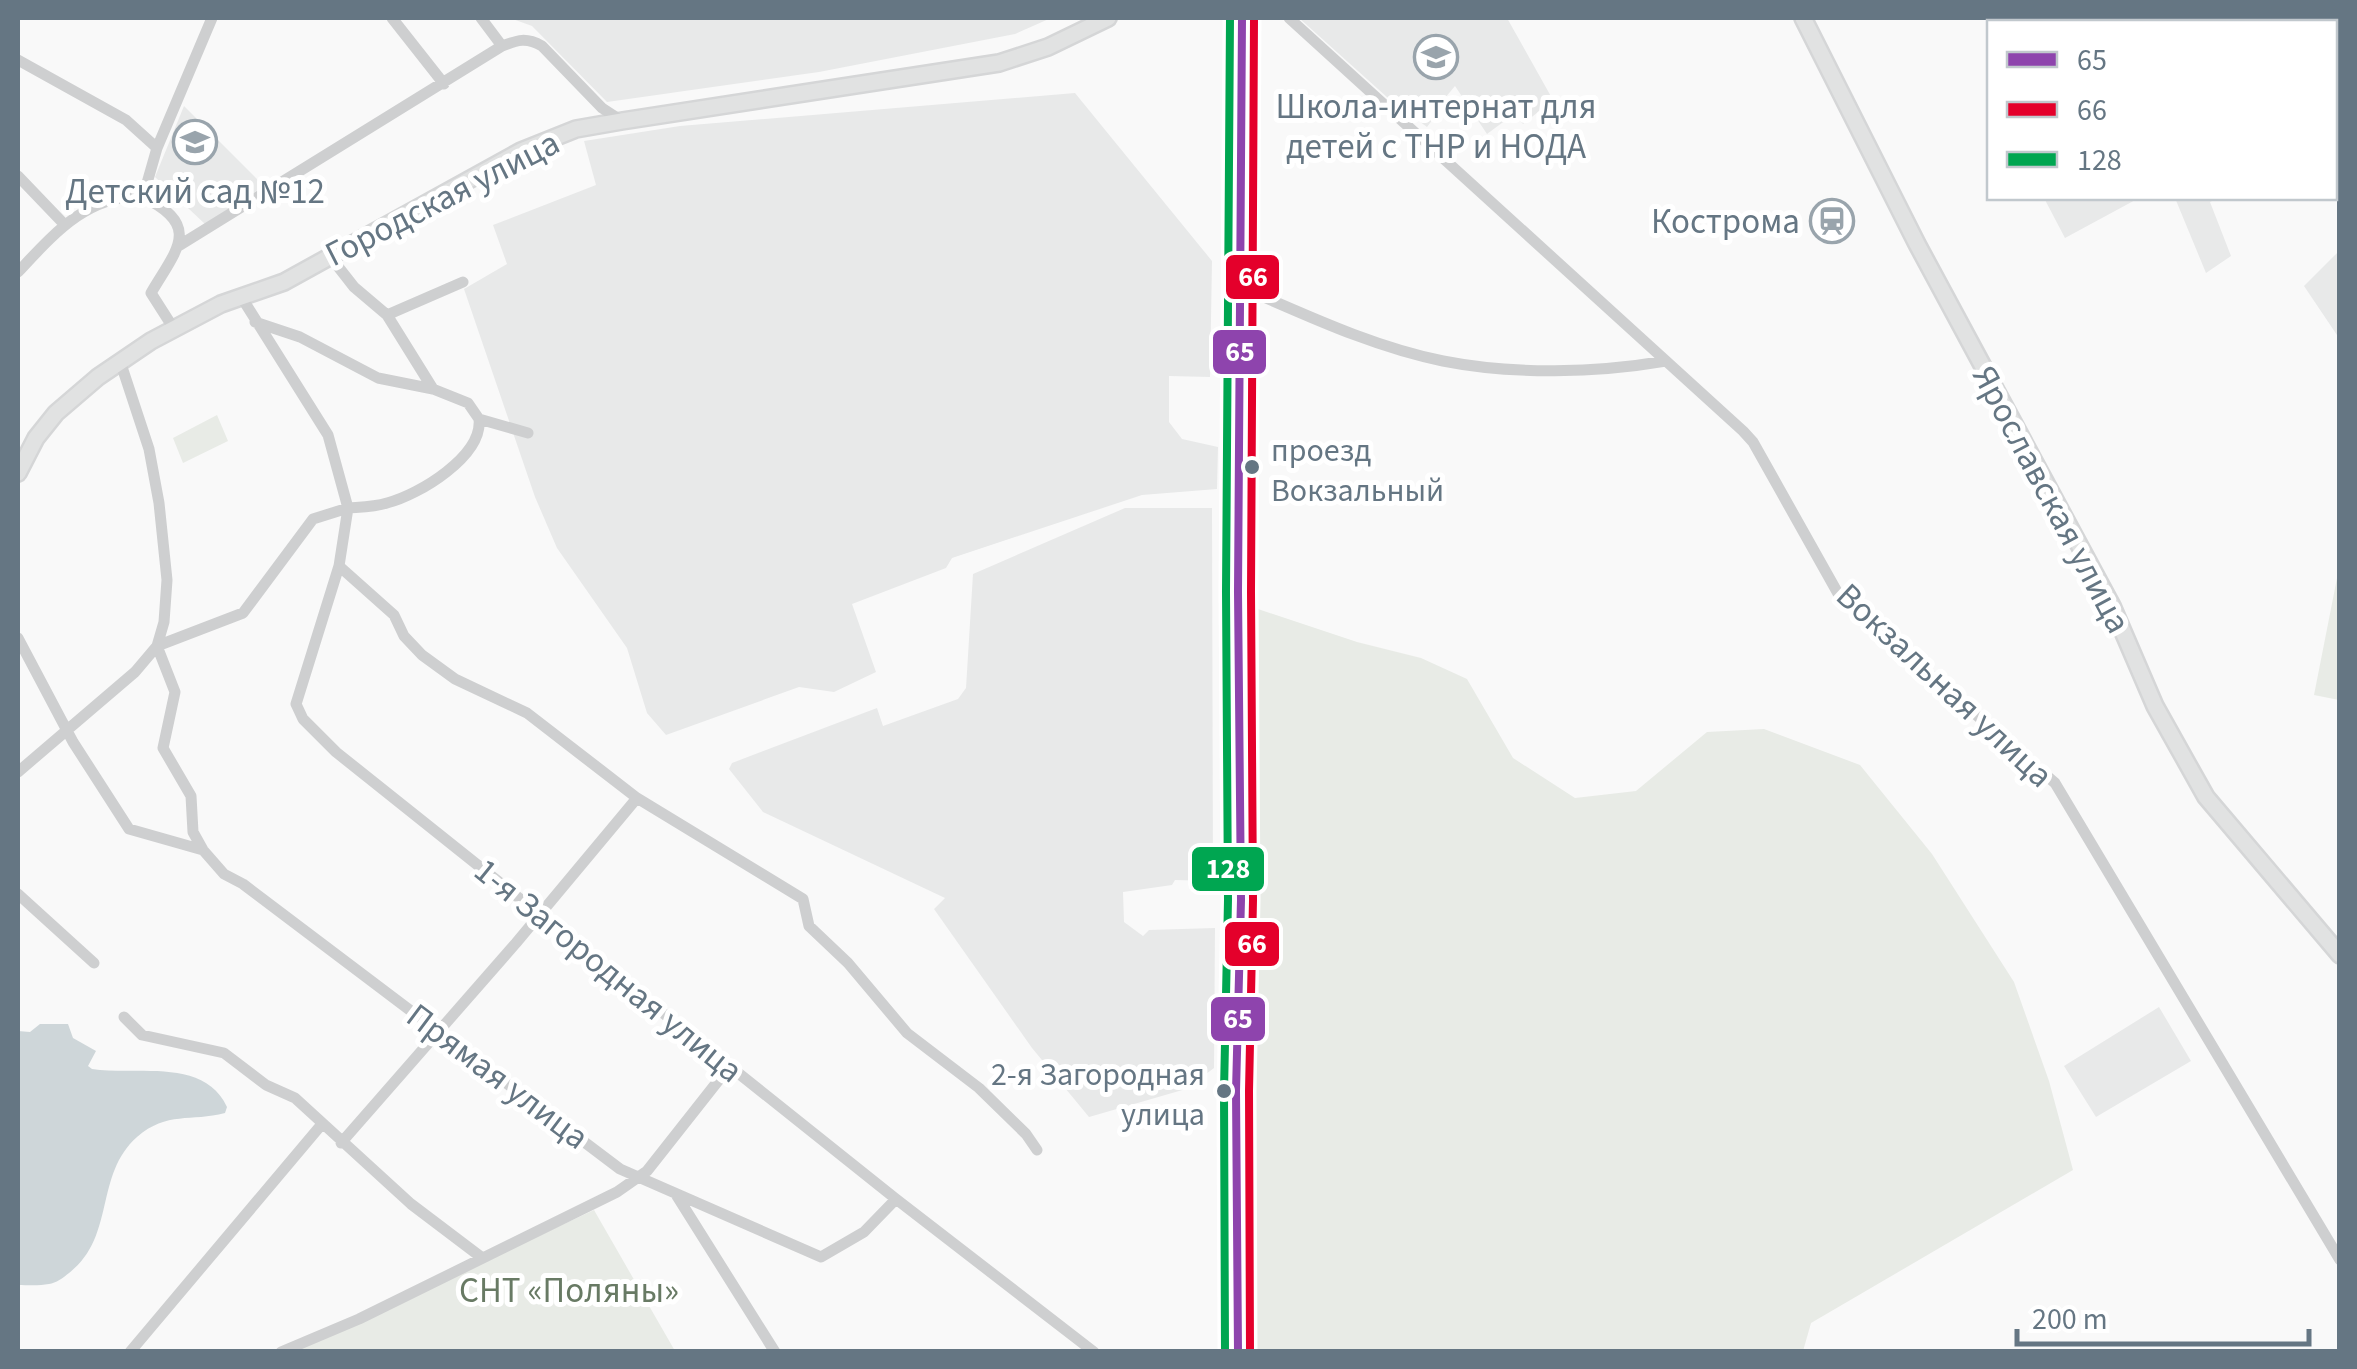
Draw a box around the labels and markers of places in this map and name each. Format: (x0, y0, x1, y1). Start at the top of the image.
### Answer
school or university icon: Школа-интернат для детей с ТНР и НОДА (1413, 34, 1459, 80)
place label: Школа-интернат для детей с ТНР и НОДА (1275, 82, 1597, 172)
school or university icon: Детский сад №12 (172, 119, 218, 165)
place label: Детский сад №12 (65, 167, 325, 217)
place label: Кострома (1651, 197, 1800, 247)
station icon: Кострома (1809, 198, 1855, 244)
place label: проезд Вокзальный (1271, 428, 1444, 514)
marker: проезд Вокзальный (1242, 457, 1262, 477)
place label: 2-я Загородная улица (991, 1052, 1205, 1138)
marker: 2-я Загородная улица (1214, 1081, 1234, 1101)

